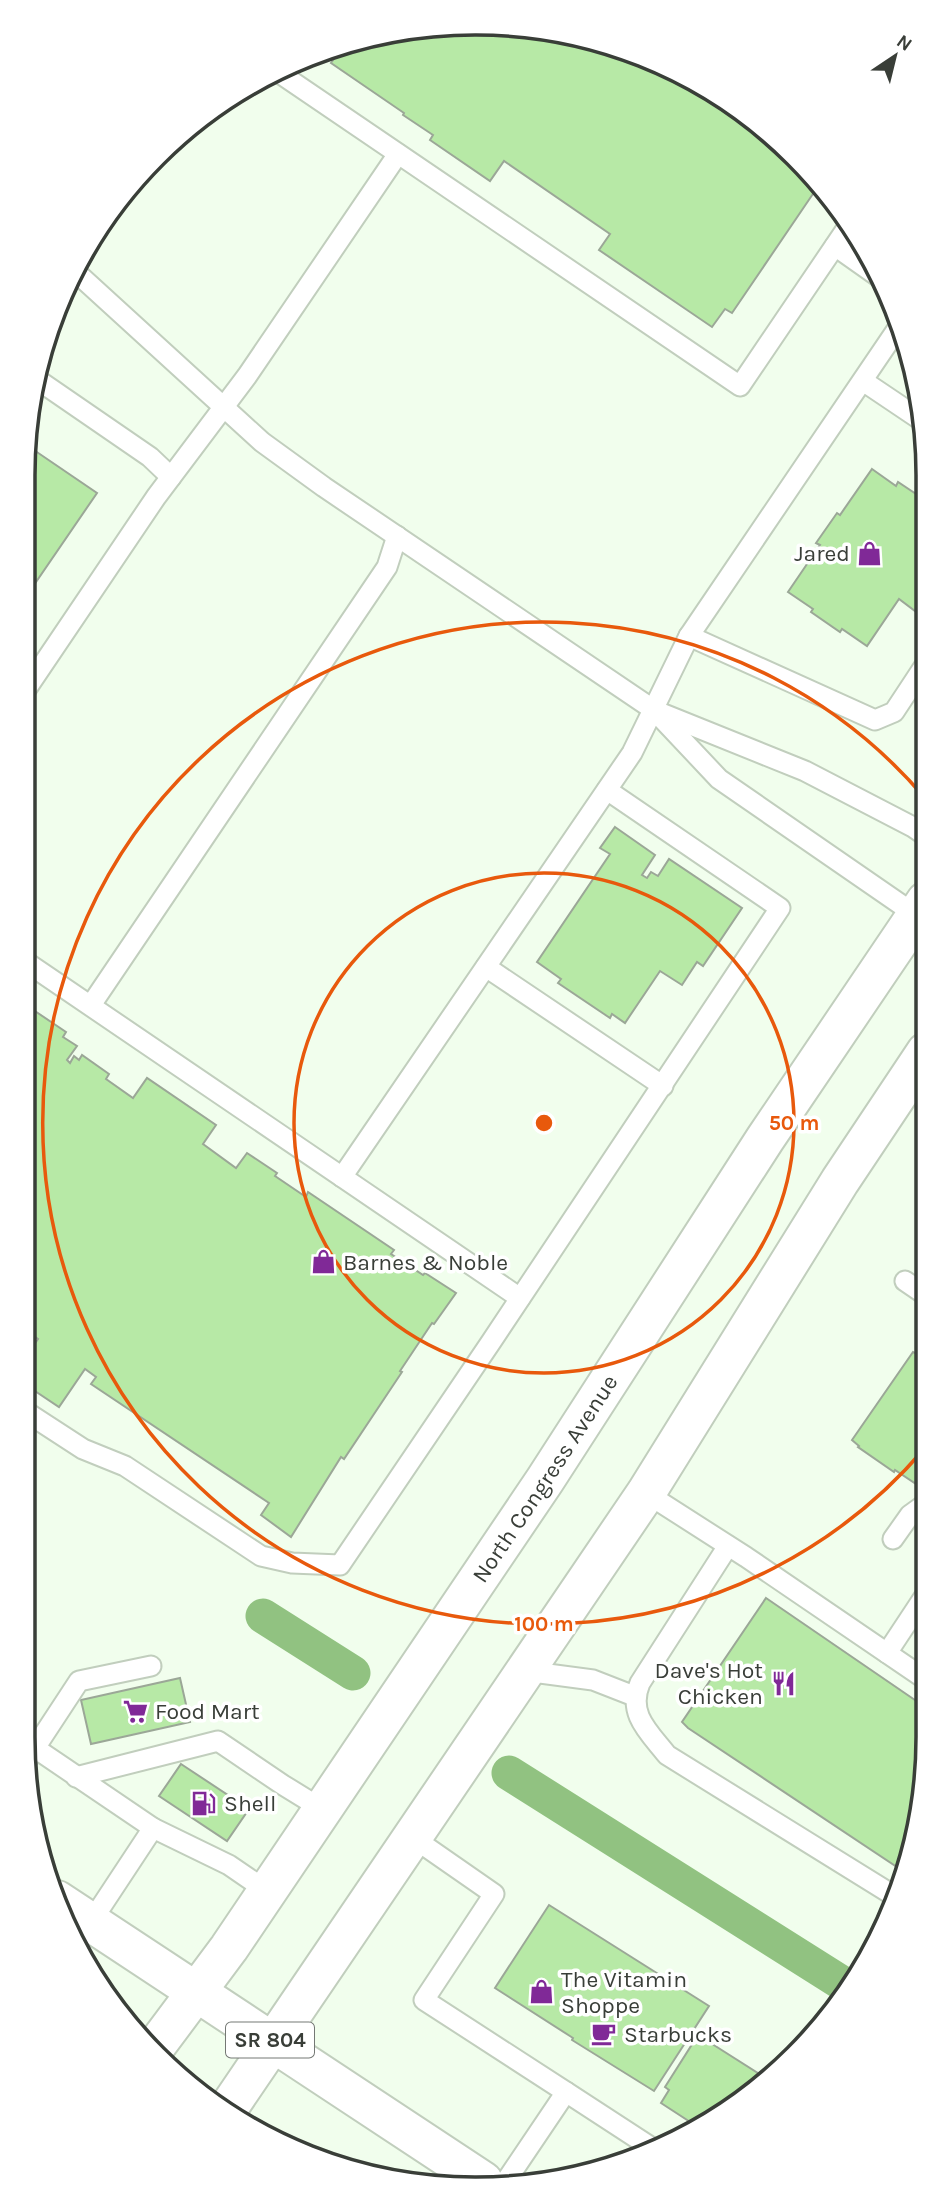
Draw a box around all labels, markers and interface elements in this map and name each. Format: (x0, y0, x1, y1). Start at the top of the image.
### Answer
north arrow (860, 21, 930, 91)
text: N (892, 30, 916, 56)
shop icon: Jared (856, 539, 884, 567)
place label: Jared (794, 540, 850, 567)
centre of rings (532, 1111, 556, 1135)
text: 50 m (769, 1111, 819, 1135)
shop icon: Barnes & Noble (309, 1248, 337, 1276)
place label: Barnes & Noble (343, 1249, 508, 1276)
street label: North Congress Avenue (467, 1370, 623, 1588)
text: 100 m (514, 1612, 574, 1636)
place label: Dave's Hot Chicken (655, 1657, 763, 1710)
restaurant icon: Dave's Hot Chicken (769, 1669, 797, 1697)
supermarket icon: Food Mart (121, 1697, 149, 1725)
place label: Food Mart (155, 1698, 260, 1725)
fuel station icon: Shell (190, 1789, 218, 1817)
place label: Shell (224, 1790, 276, 1817)
place label: The Vitamin Shoppe (561, 1966, 687, 2019)
shop icon: The Vitamin Shoppe (527, 1978, 555, 2006)
cafe icon: Starbucks (590, 2020, 618, 2048)
place label: Starbucks (624, 2021, 732, 2048)
road number: SR 804 (226, 2022, 314, 2058)

